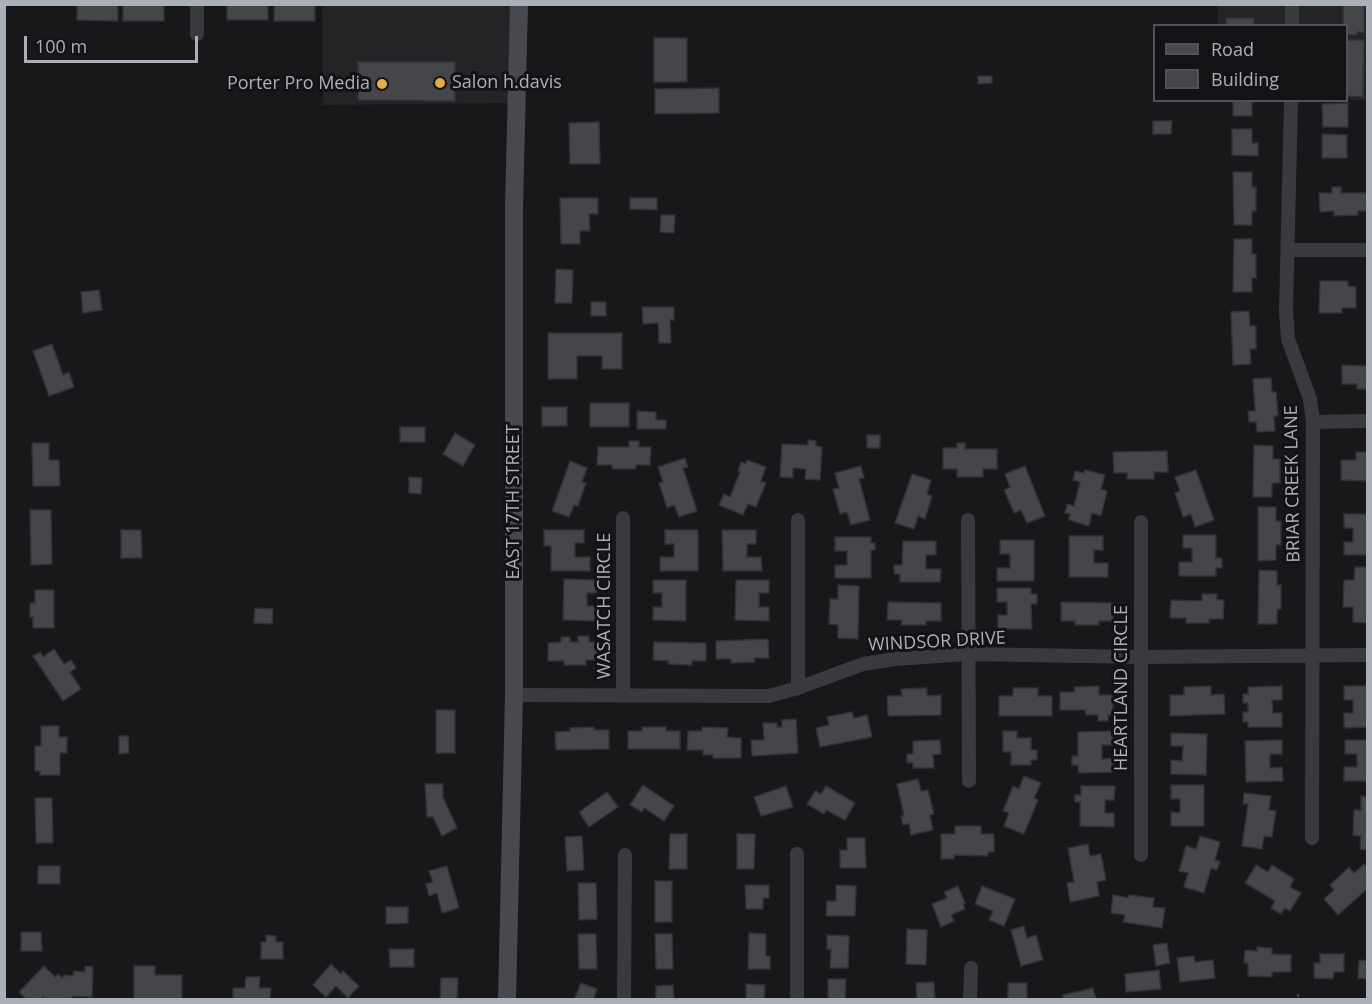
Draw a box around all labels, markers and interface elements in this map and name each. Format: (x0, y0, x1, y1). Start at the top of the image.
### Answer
scale bar (27, 24, 201, 62)
legend (1153, 24, 1348, 102)
text: 100 m (35, 34, 87, 58)
text: Road (1211, 37, 1254, 61)
text: Building (1211, 67, 1279, 91)
place label: Salon h.davis (452, 72, 562, 94)
place label: Porter Pro Media (227, 73, 370, 95)
marker: Salon h.davis (433, 76, 447, 90)
marker: Porter Pro Media (375, 77, 389, 91)
street label: BRIAR CREEK LANE (1281, 405, 1305, 563)
street label: EAST 17TH STREET (503, 424, 525, 580)
street label: WASATCH CIRCLE (594, 533, 616, 679)
street label: HEARTLAND CIRCLE (1111, 605, 1133, 771)
street label: WINDSOR DRIVE (868, 628, 1006, 656)

